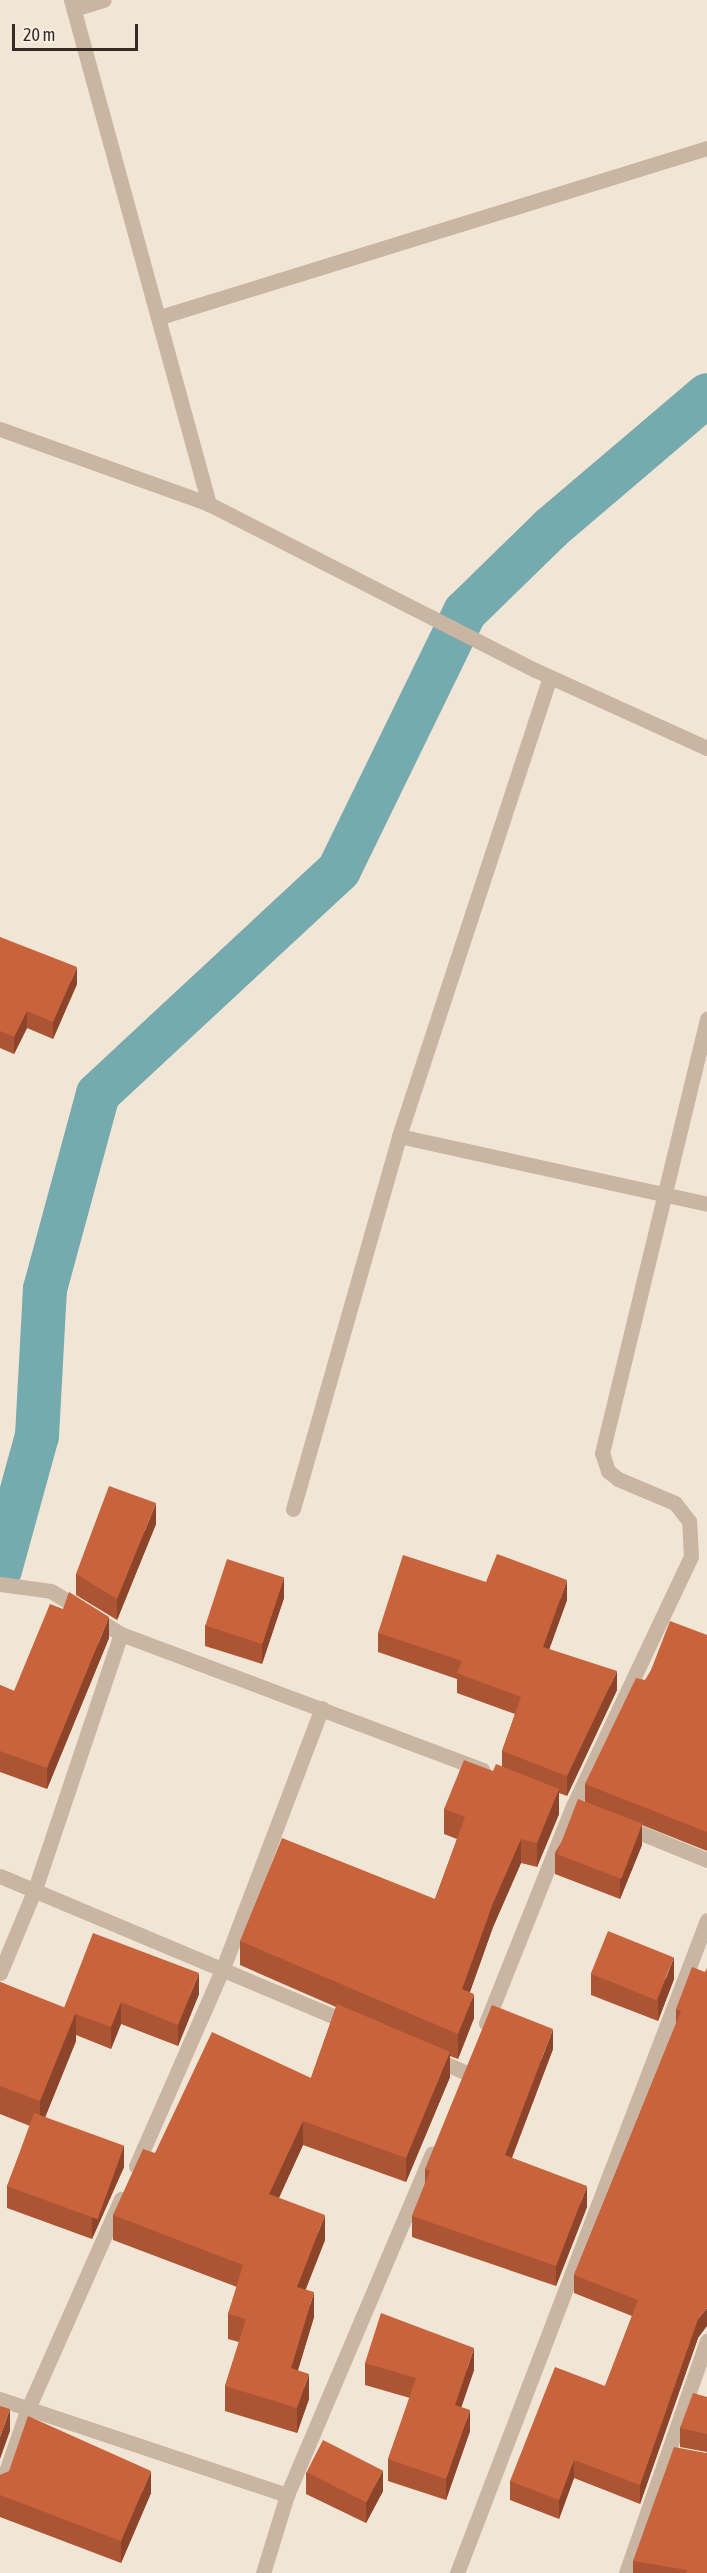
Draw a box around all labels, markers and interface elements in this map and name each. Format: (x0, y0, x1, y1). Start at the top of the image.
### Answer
scale bar (15, 12, 141, 50)
text: 20 m (23, 24, 55, 45)

